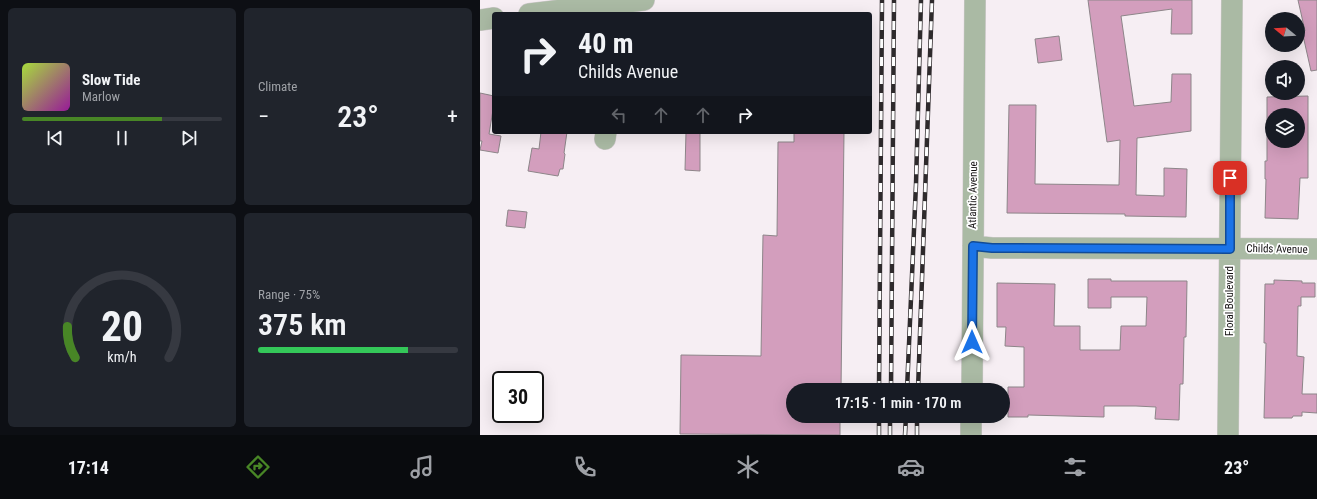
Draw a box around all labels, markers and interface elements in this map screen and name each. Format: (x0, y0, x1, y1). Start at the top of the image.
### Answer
north arrow (1265, 12, 1305, 52)
map controls (1265, 12, 1305, 148)
text: 40 m (578, 27, 634, 60)
icon: right (512, 28, 564, 80)
button: sound (1265, 60, 1305, 100)
text: Childs Avenue (578, 61, 678, 82)
text: Slow Tide (82, 71, 140, 89)
text: Climate (258, 79, 297, 94)
text: Marlow (82, 89, 120, 104)
text: 23° (337, 99, 379, 134)
text: − (258, 104, 269, 129)
text: + (447, 104, 458, 129)
icon: left (608, 104, 630, 126)
icon: ahead (650, 104, 672, 126)
icon: ahead (692, 104, 714, 126)
icon: right (734, 104, 756, 126)
button: layers (1265, 108, 1305, 148)
icon: previous (44, 127, 66, 149)
icon: pause (111, 127, 133, 149)
icon: next (178, 127, 200, 149)
street label: Atlantic Avenue (966, 161, 980, 229)
pin (1213, 161, 1247, 195)
icon: arrive (1219, 167, 1241, 189)
street label: Childs Avenue (1246, 242, 1308, 256)
street label: Floral Boulevard (1223, 266, 1236, 336)
text: Range · 75% (258, 287, 320, 302)
text: 20 (101, 302, 143, 351)
text: 375 km (258, 307, 347, 342)
position arrow (951, 321, 993, 363)
text: km/h (107, 348, 137, 364)
speed limit sign: 30 (492, 371, 544, 423)
text: 17:15 · 1 min · 170 m (835, 394, 961, 412)
icon: directions (244, 453, 272, 481)
icon: music (408, 453, 436, 481)
icon: phone (571, 453, 599, 481)
icon: climate (734, 453, 762, 481)
icon: car (897, 453, 925, 481)
icon: filters (1061, 453, 1089, 481)
text: 17:14 (68, 457, 109, 478)
text: 23° (1224, 457, 1249, 478)

